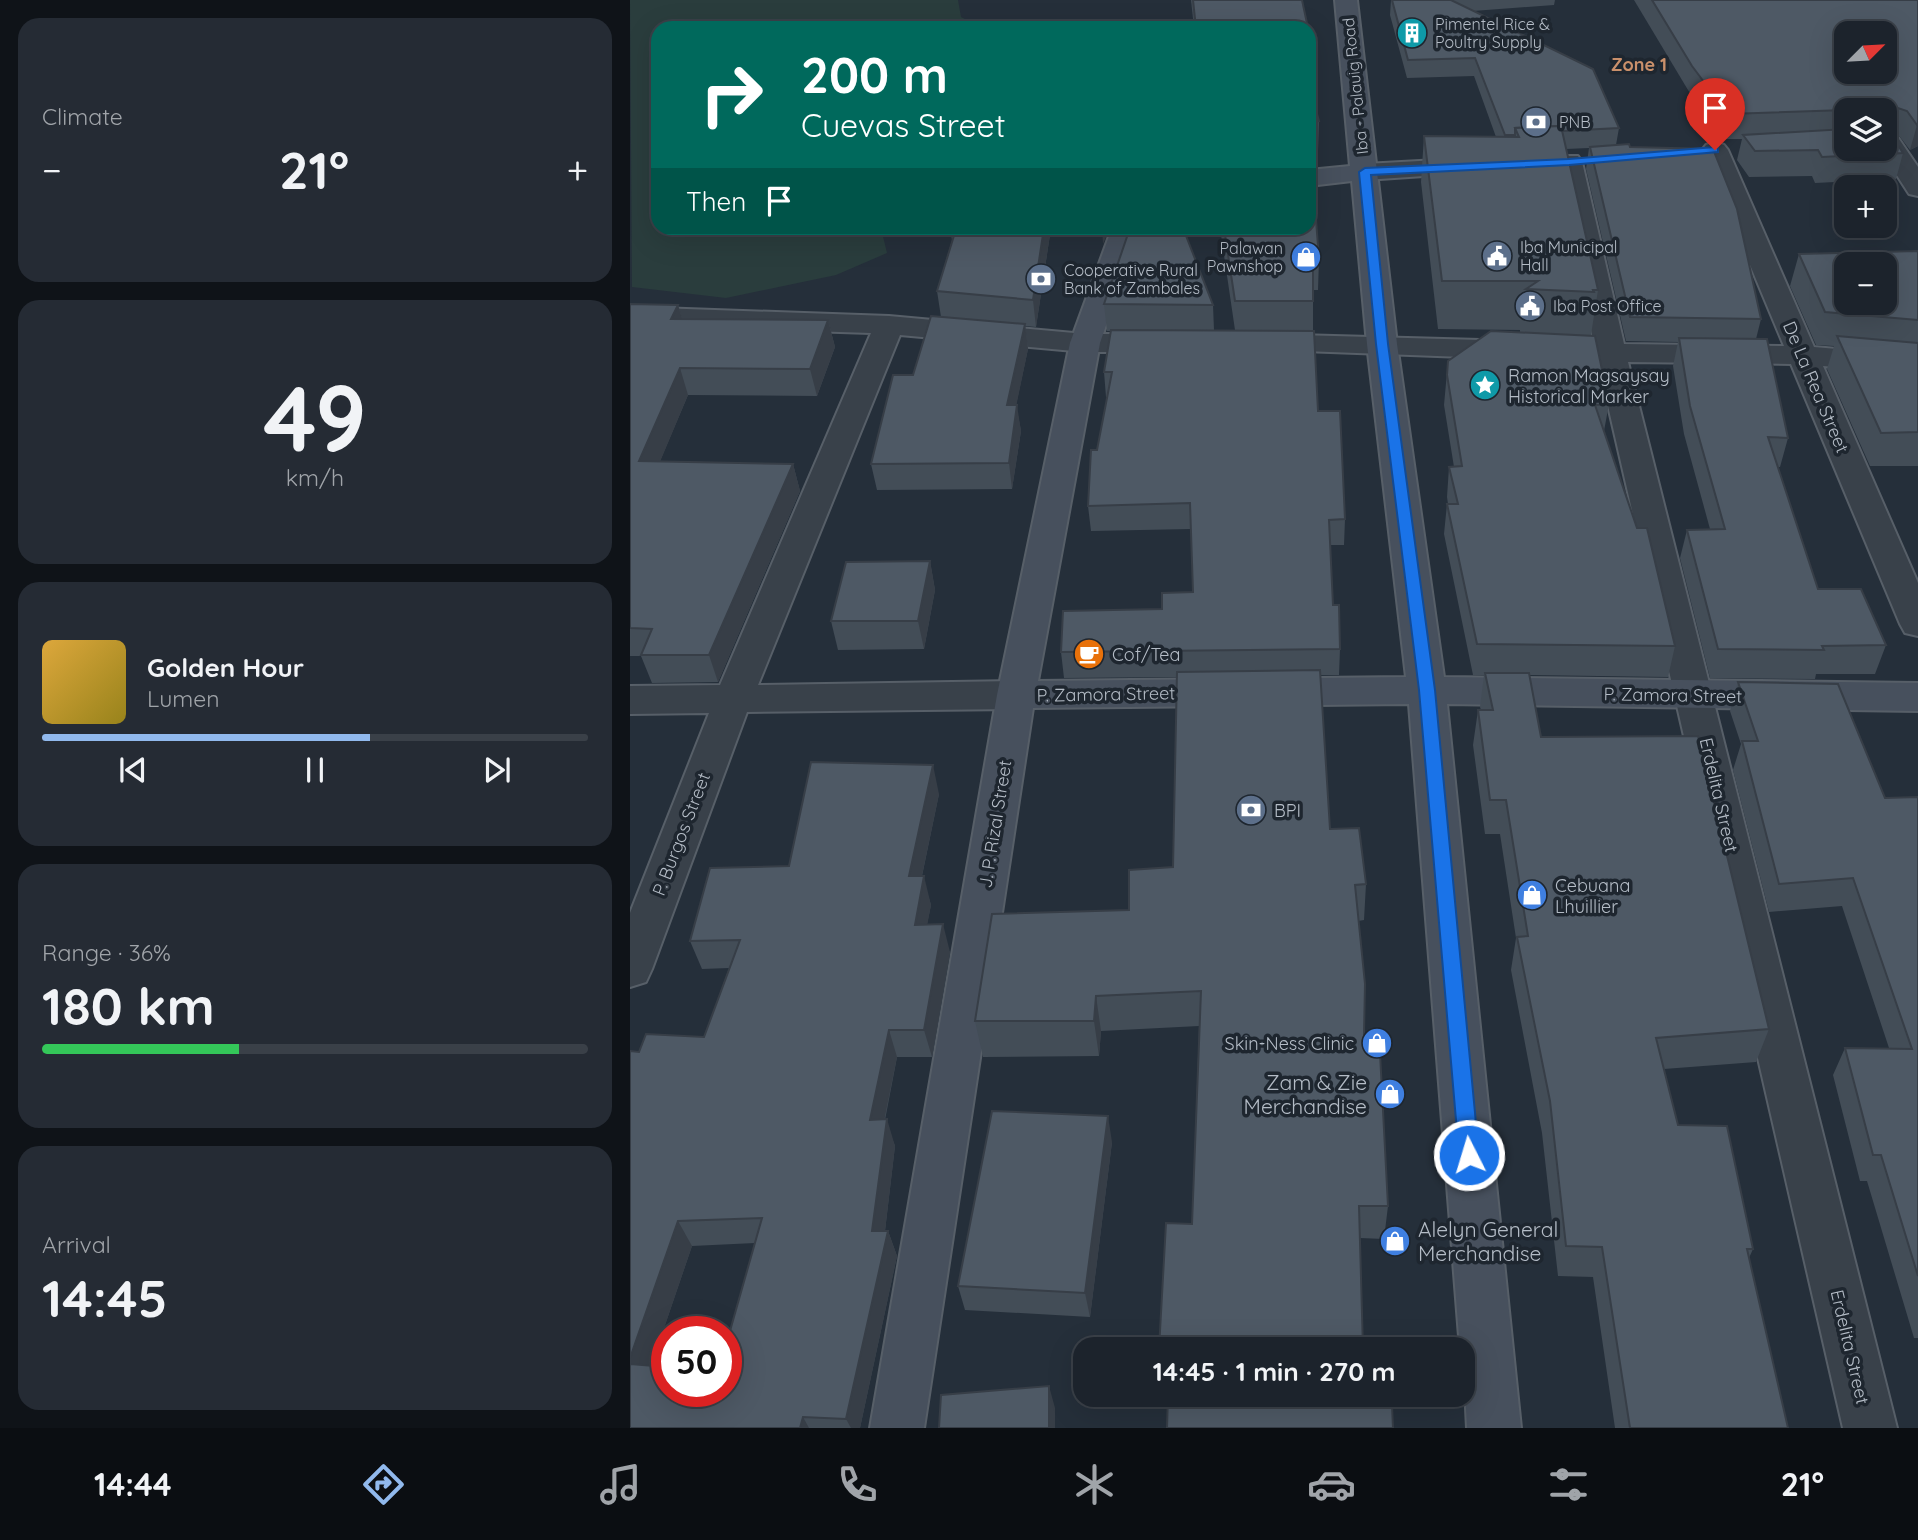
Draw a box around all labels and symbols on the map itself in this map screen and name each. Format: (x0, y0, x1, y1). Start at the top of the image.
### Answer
place label: Pimentel Rice & Poultry Supply (1435, 14, 1550, 52)
building icon: Pimentel Rice & Poultry Supply (1395, 16, 1429, 50)
street label: Iba - Palauig Road (1338, 17, 1372, 155)
north arrow (1834, 21, 1897, 84)
district label: Zone 1 (1611, 53, 1667, 76)
pin (1685, 78, 1745, 150)
bank icon: PNB (1519, 105, 1553, 139)
place label: PNB (1559, 112, 1591, 132)
place label: Iba Municipal Hall (1520, 237, 1618, 275)
place label: Palawan Pawnshop (1207, 238, 1283, 276)
public building icon: Iba Municipal Hall (1480, 239, 1514, 273)
shop icon: Palawan Pawnshop (1289, 240, 1323, 274)
place label: Cooperative Rural Bank of Zambales (1064, 260, 1200, 298)
bank icon: Cooperative Rural Bank of Zambales (1024, 262, 1058, 296)
public building icon: Iba Post Office (1513, 289, 1547, 323)
place label: Iba Post Office (1553, 296, 1662, 316)
street label: De La Rea Street (1778, 318, 1854, 456)
place label: Ramon Magsaysay Historical Marker (1508, 364, 1670, 408)
place icon: Ramon Magsaysay Historical Marker (1468, 368, 1502, 402)
cafe icon: Cof/Tea (1072, 637, 1106, 671)
place label: Cof/Tea (1112, 643, 1180, 666)
street label: P. Zamora Street (1036, 681, 1176, 707)
street label: P. Zamora Street (1603, 682, 1743, 708)
street label: Erdelita Street (1695, 735, 1743, 855)
street label: J. P. Rizal Street (974, 758, 1016, 890)
street label: P. Burgos Street (647, 769, 715, 899)
bank icon: BPI (1234, 793, 1268, 827)
place label: BPI (1274, 799, 1301, 822)
place label: Cebuana Lhuillier (1555, 874, 1630, 918)
shop icon: Cebuana Lhuillier (1515, 878, 1549, 912)
shop icon: Skin-Ness Clinic (1360, 1026, 1394, 1060)
place label: Skin-Ness Clinic (1225, 1032, 1354, 1055)
place label: Zam & Zie Merchandise (1244, 1069, 1367, 1119)
shop icon: Zam & Zie Merchandise (1373, 1077, 1407, 1111)
position arrow (1432, 1118, 1506, 1192)
place label: Alelyn General Merchandise (1418, 1216, 1558, 1266)
shop icon: Alelyn General Merchandise (1378, 1224, 1412, 1258)
street label: Erdelita Street (1826, 1287, 1874, 1407)
speed limit sign: 50 (651, 1316, 742, 1407)

